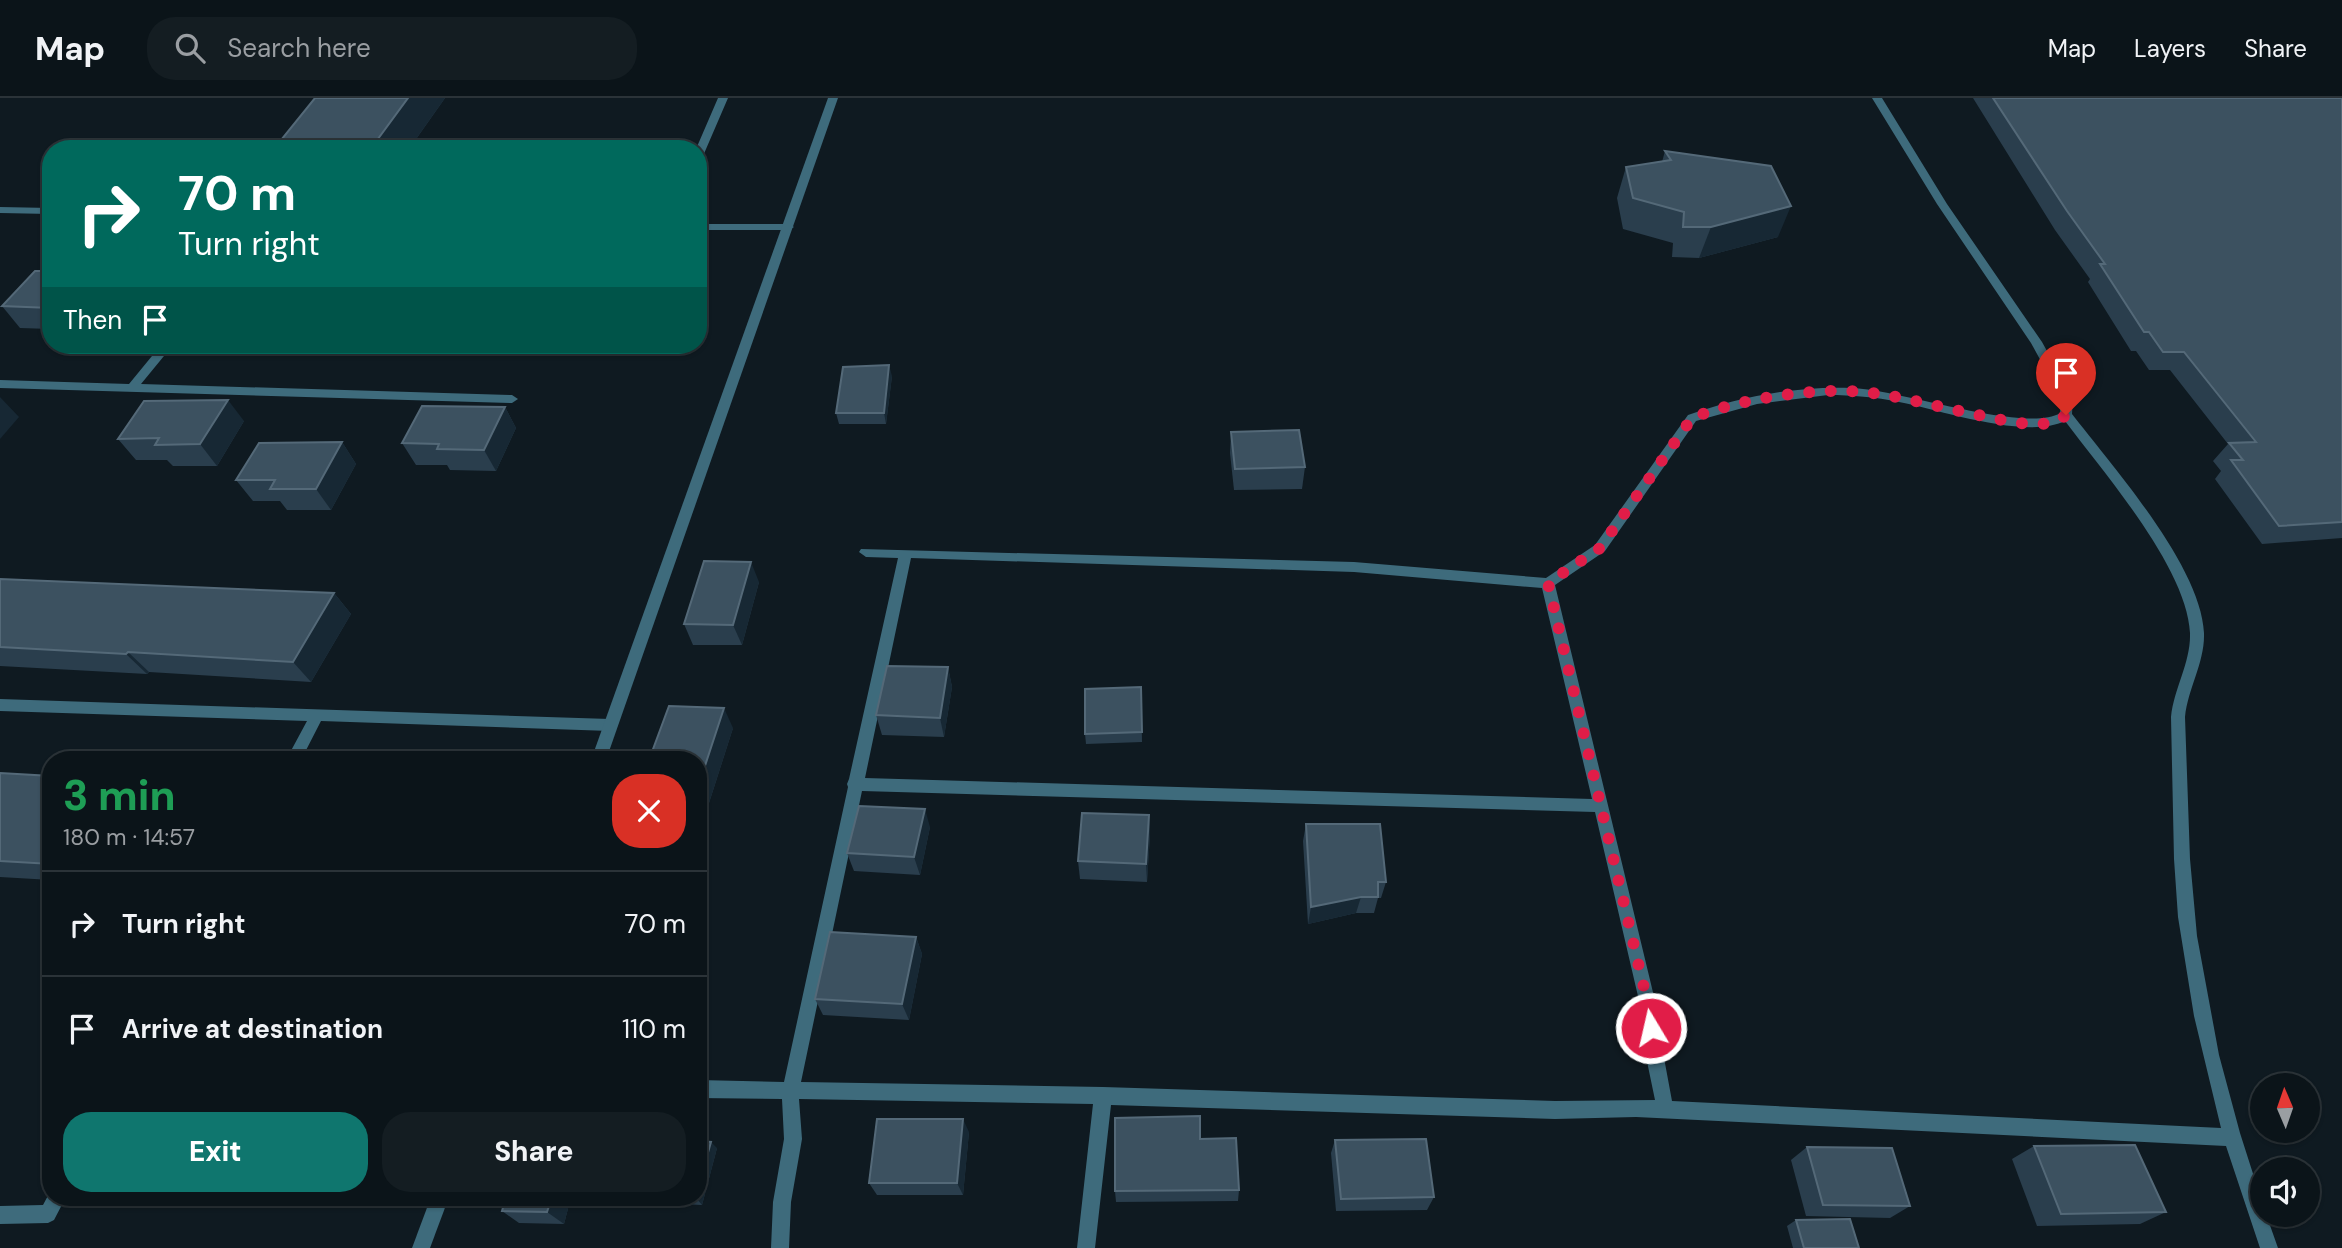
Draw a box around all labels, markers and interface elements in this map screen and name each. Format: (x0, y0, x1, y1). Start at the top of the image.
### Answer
search box (147, 17, 637, 80)
text: Map (35, 27, 105, 70)
icon: search (171, 29, 209, 67)
text: Search here (227, 31, 371, 65)
text: Map (2048, 33, 2096, 64)
text: Layers (2134, 33, 2206, 64)
text: Share (2244, 33, 2307, 64)
text: 70 m (178, 161, 296, 225)
icon: right (63, 168, 154, 259)
text: Turn right (178, 223, 320, 265)
icon: arrive (136, 301, 174, 339)
text: Then (63, 303, 122, 337)
pin (2036, 343, 2096, 415)
icon: arrive (2047, 354, 2085, 392)
text: 3 min (63, 768, 176, 823)
button: close (612, 774, 686, 848)
text: 180 m · 14:57 (63, 822, 195, 852)
icon: right (63, 905, 101, 943)
text: Turn right (122, 907, 246, 941)
text: 70 m (625, 907, 686, 941)
position arrow (1614, 991, 1688, 1065)
icon: arrive (63, 1010, 101, 1048)
text: Arrive at destination (122, 1012, 383, 1046)
text: 110 m (622, 1012, 686, 1046)
north arrow (2250, 1073, 2320, 1143)
map controls (2250, 1073, 2320, 1227)
button: Exit (63, 1112, 368, 1192)
button: Share (382, 1112, 686, 1192)
button: sound (2250, 1157, 2320, 1227)

